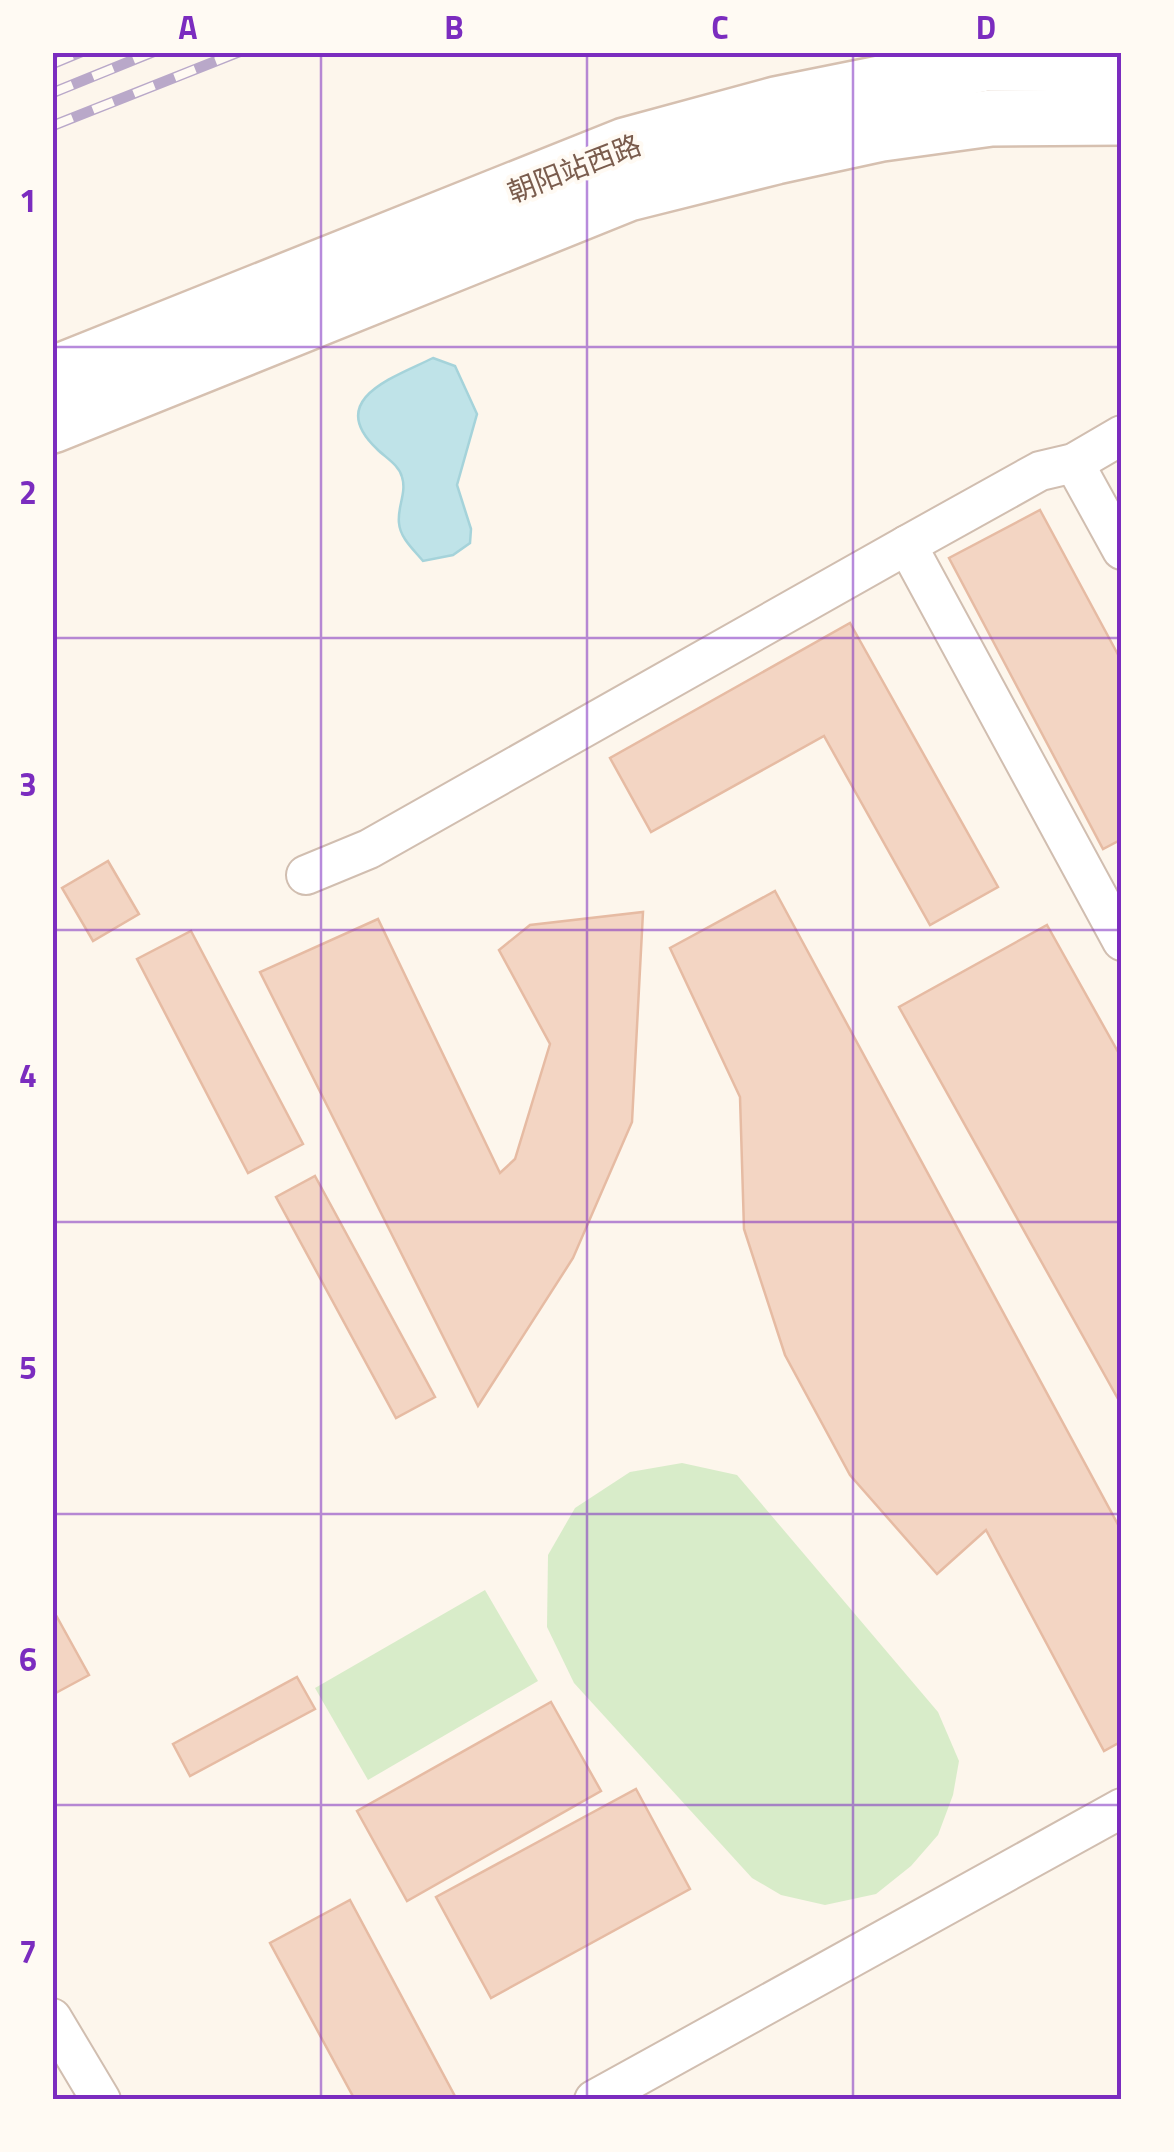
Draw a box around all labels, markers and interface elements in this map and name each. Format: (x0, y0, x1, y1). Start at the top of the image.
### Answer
text: A (178, 3, 198, 51)
text: B (444, 3, 464, 51)
text: C (711, 3, 729, 51)
text: D (976, 3, 996, 51)
street label: 朝阳站西路 (501, 123, 647, 213)
text: 1 (19, 176, 37, 224)
text: 2 (19, 468, 37, 516)
text: 3 (19, 760, 37, 808)
text: 4 (19, 1051, 37, 1099)
text: 5 (19, 1343, 37, 1391)
text: 6 (19, 1635, 37, 1683)
text: 7 (19, 1927, 37, 1975)

